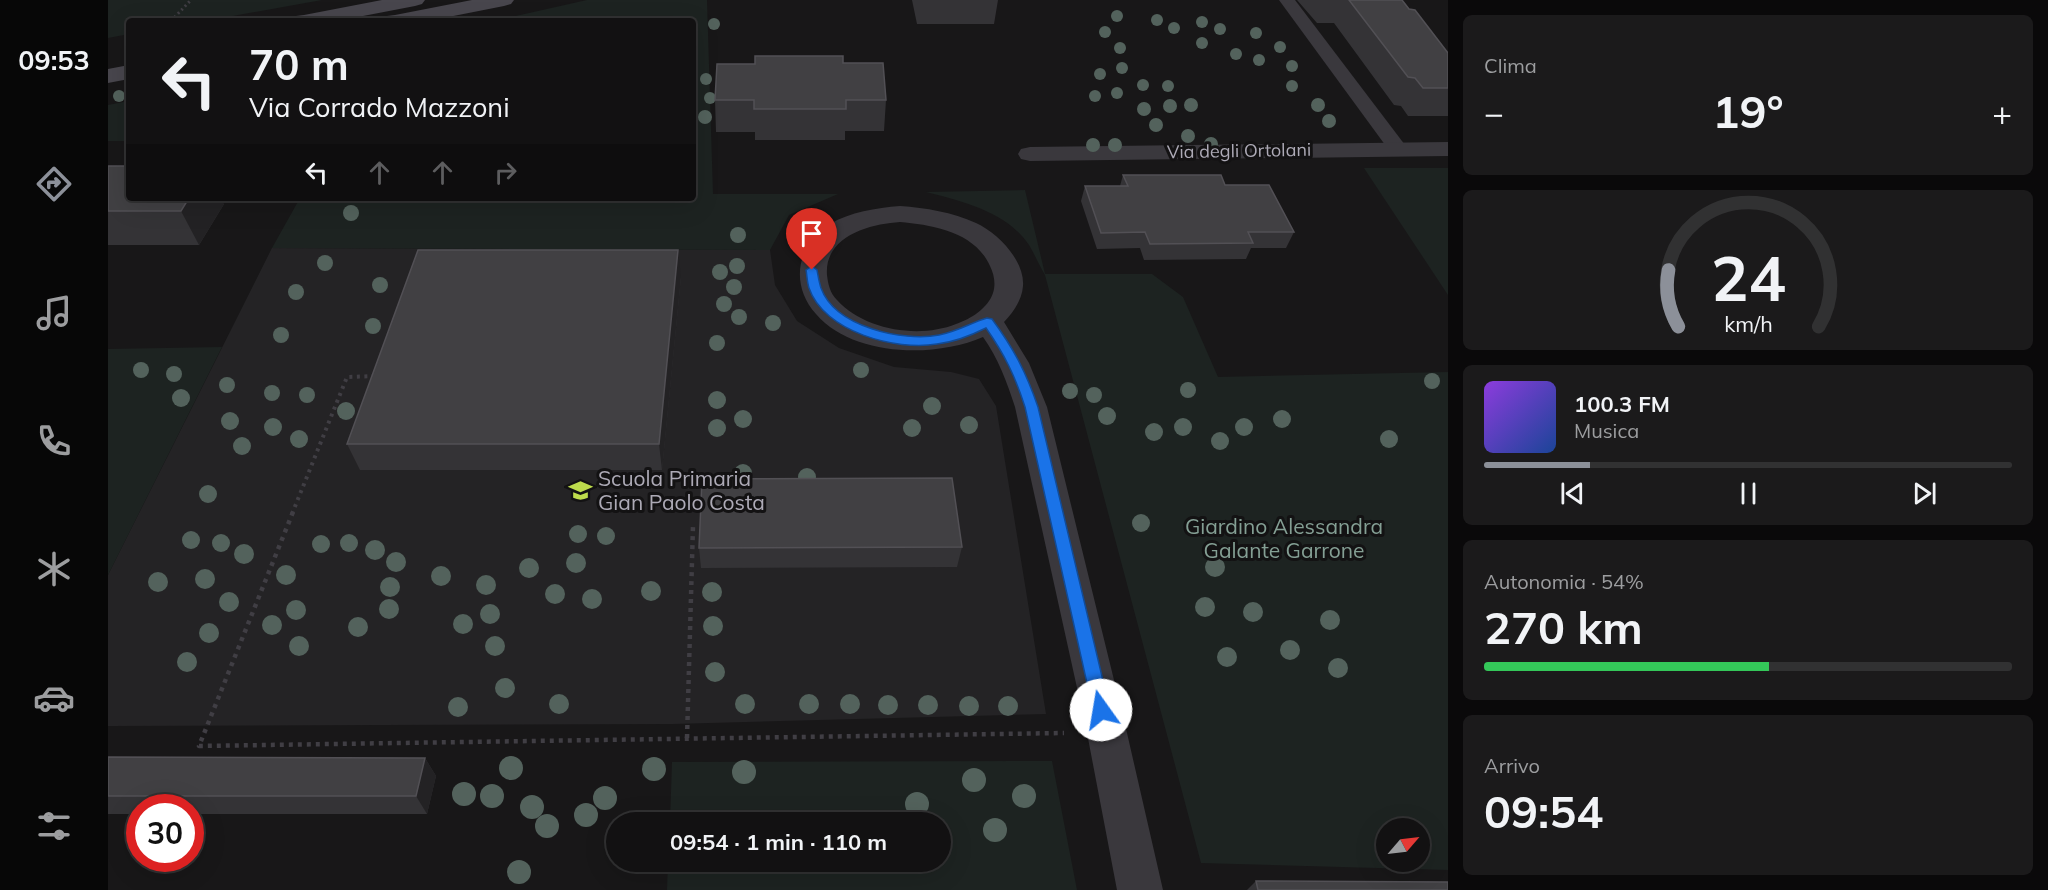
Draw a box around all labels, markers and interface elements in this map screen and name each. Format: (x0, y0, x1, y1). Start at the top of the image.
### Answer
text: 70 m (249, 38, 349, 91)
icon: left (150, 42, 228, 120)
text: 09:53 (18, 43, 90, 77)
text: Clima (1484, 53, 1537, 78)
text: 19° (1712, 83, 1784, 139)
text: Via Corrado Mazzoni (249, 90, 510, 124)
text: − (1484, 92, 1504, 133)
text: + (1992, 92, 2012, 133)
street label: Via degli Ortolani (1167, 138, 1311, 163)
icon: left (300, 156, 333, 189)
icon: ahead (363, 156, 396, 189)
icon: ahead (426, 156, 459, 189)
icon: right (489, 156, 522, 189)
icon: directions (33, 163, 75, 205)
pin (786, 208, 837, 270)
icon: arrive (795, 217, 828, 250)
text: 24 (1711, 238, 1785, 317)
icon: music (33, 292, 75, 334)
text: km/h (1724, 310, 1772, 337)
text: 100.3 FM (1574, 390, 1670, 418)
text: Musica (1574, 418, 1639, 443)
icon: phone (33, 420, 75, 462)
place label: Scuola Primaria Gian Paolo Costa (598, 465, 765, 515)
icon: previous (1556, 477, 1589, 510)
icon: pause (1732, 477, 1765, 510)
icon: next (1908, 477, 1941, 510)
school or university icon: Scuola Primaria Gian Paolo Costa (567, 478, 593, 504)
park label: Giardino Alessandra Galante Garrone (1185, 513, 1383, 563)
icon: climate (33, 548, 75, 590)
text: Autonomia · 54% (1484, 569, 1644, 594)
text: 270 km (1484, 599, 1643, 655)
icon: car (33, 677, 75, 719)
position arrow (1069, 678, 1133, 742)
text: Arrivo (1484, 753, 1540, 778)
text: 09:54 (1484, 783, 1603, 839)
speed limit sign: 30 (126, 794, 204, 872)
icon: filters (33, 805, 75, 847)
north arrow (1376, 818, 1430, 872)
map controls (1376, 818, 1430, 872)
text: 09:54 · 1 min · 110 m (670, 828, 887, 856)

